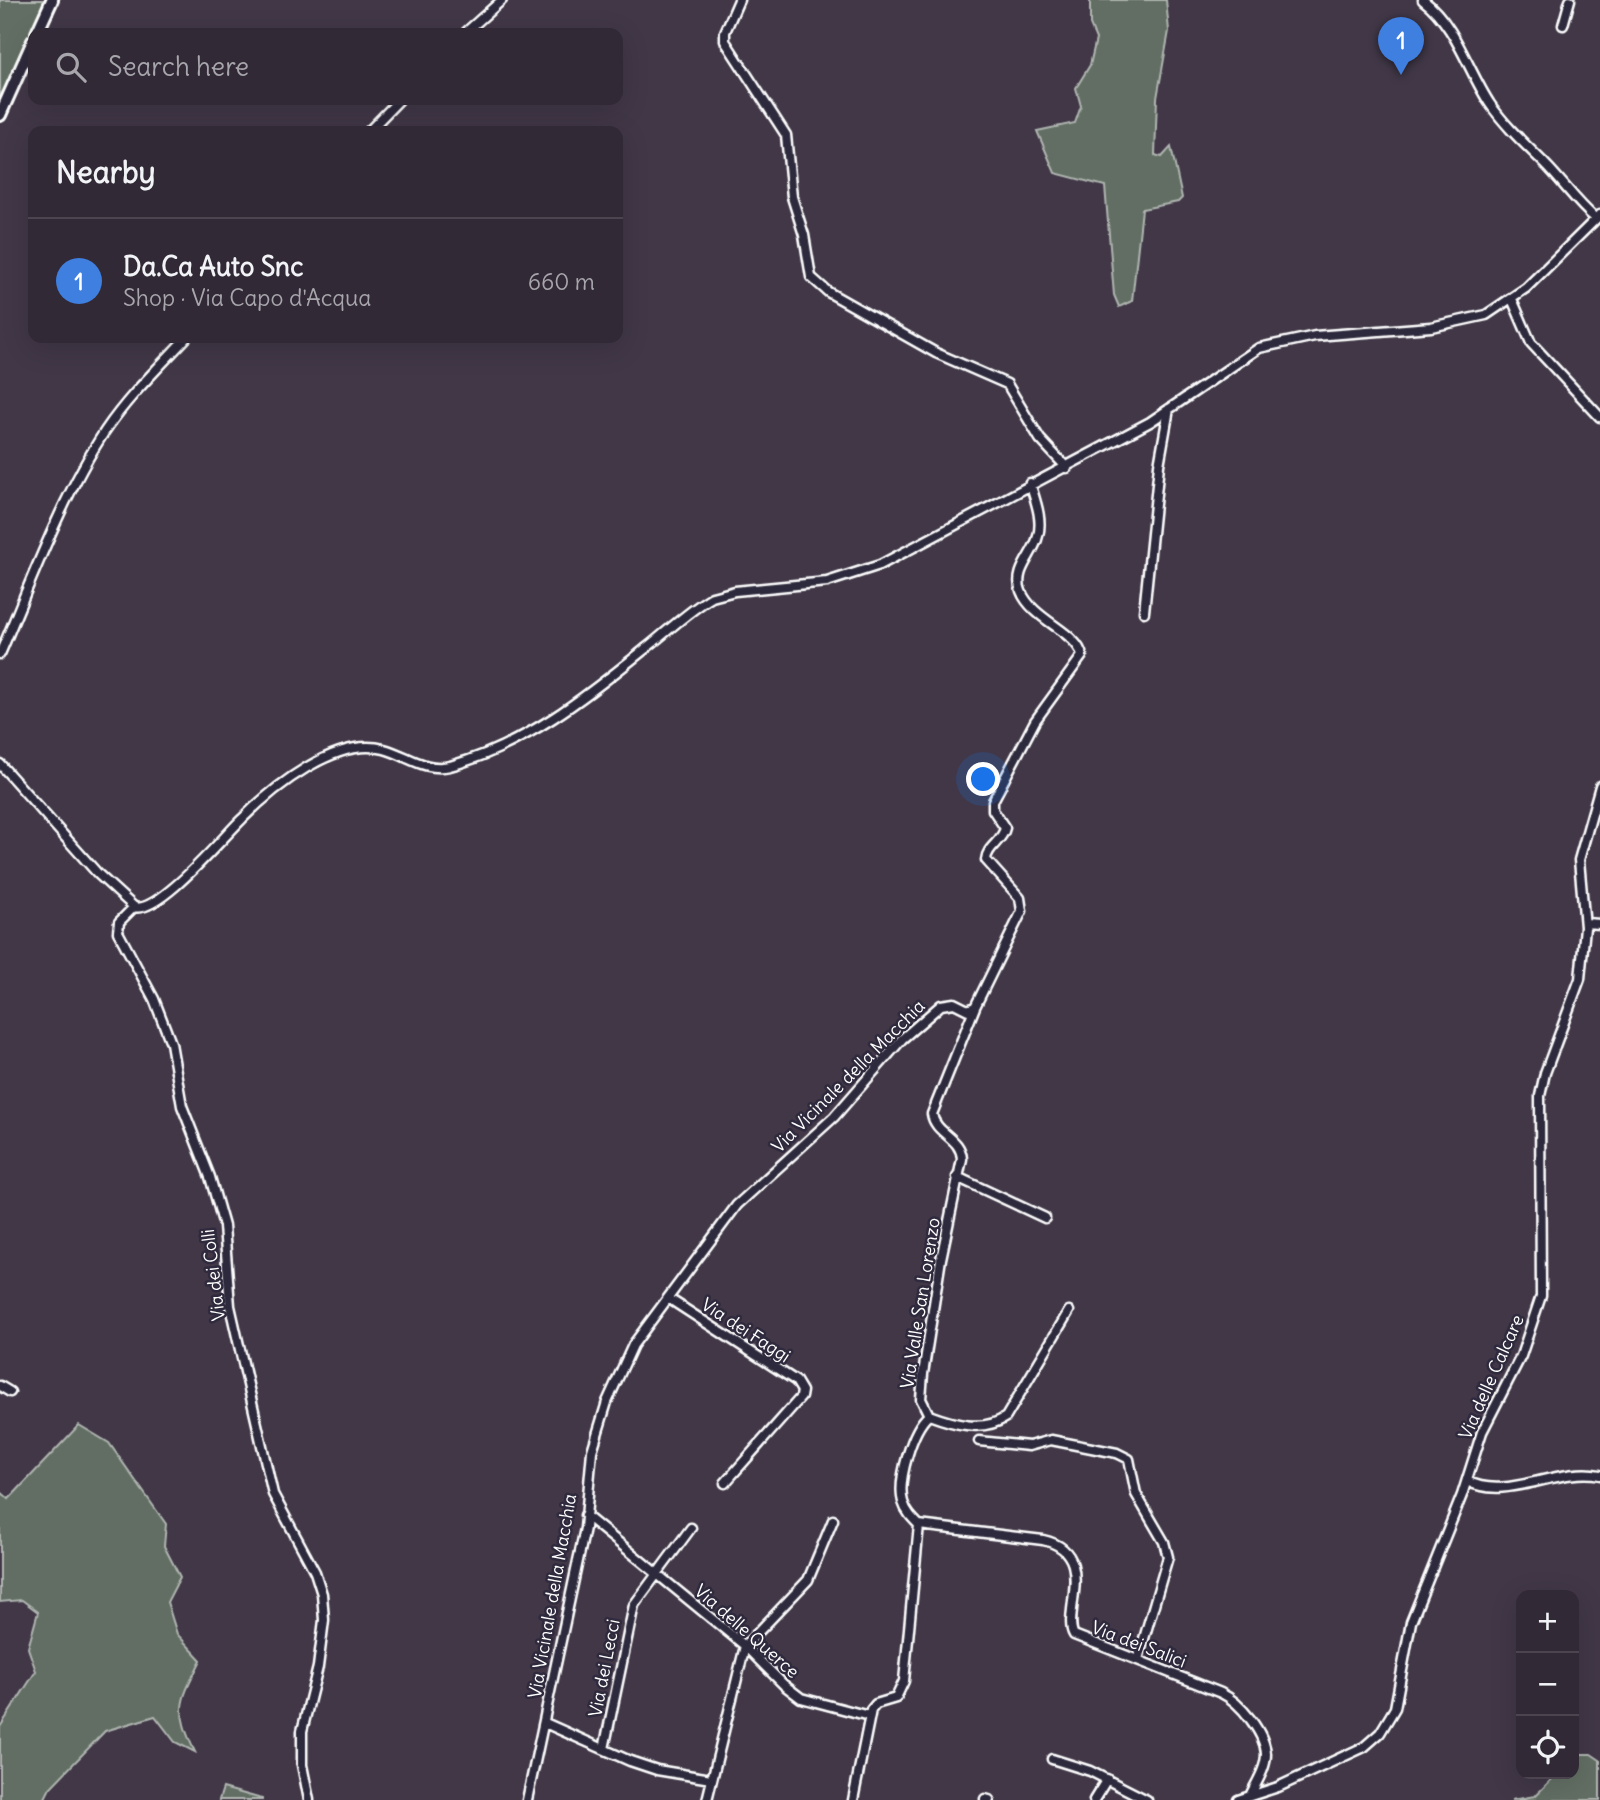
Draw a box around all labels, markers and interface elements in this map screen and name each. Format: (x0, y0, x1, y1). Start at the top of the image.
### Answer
pin: 1 (1378, 17, 1424, 75)
search box (28, 28, 623, 105)
icon: search (52, 48, 90, 86)
text: Search here (108, 50, 249, 83)
text: Nearby (56, 153, 156, 191)
text: Da.Ca Auto Snc (123, 250, 303, 283)
text: 1 (74, 267, 84, 296)
text: 660 m (528, 267, 595, 296)
text: Shop · Via Capo d'Acqua (123, 283, 371, 312)
your location (966, 762, 1000, 796)
street label: Via Vicinale della Macchia (767, 995, 929, 1157)
street label: Via Valle San Lorenzo (895, 1216, 945, 1390)
street label: Via dei Colli (196, 1228, 230, 1322)
street label: Via dei Faggi (697, 1293, 795, 1367)
street label: Via delle Calcare (1453, 1311, 1529, 1443)
street label: Via Vicinale della Macchia (523, 1492, 581, 1700)
street label: Via delle Querce (690, 1579, 804, 1683)
map controls (1516, 1590, 1579, 1779)
button: + (1516, 1590, 1579, 1653)
street label: Via dei Salici (1088, 1615, 1190, 1673)
street label: Via dei Lecci (583, 1617, 625, 1719)
button: − (1516, 1653, 1579, 1716)
button: locate (1516, 1716, 1579, 1779)

